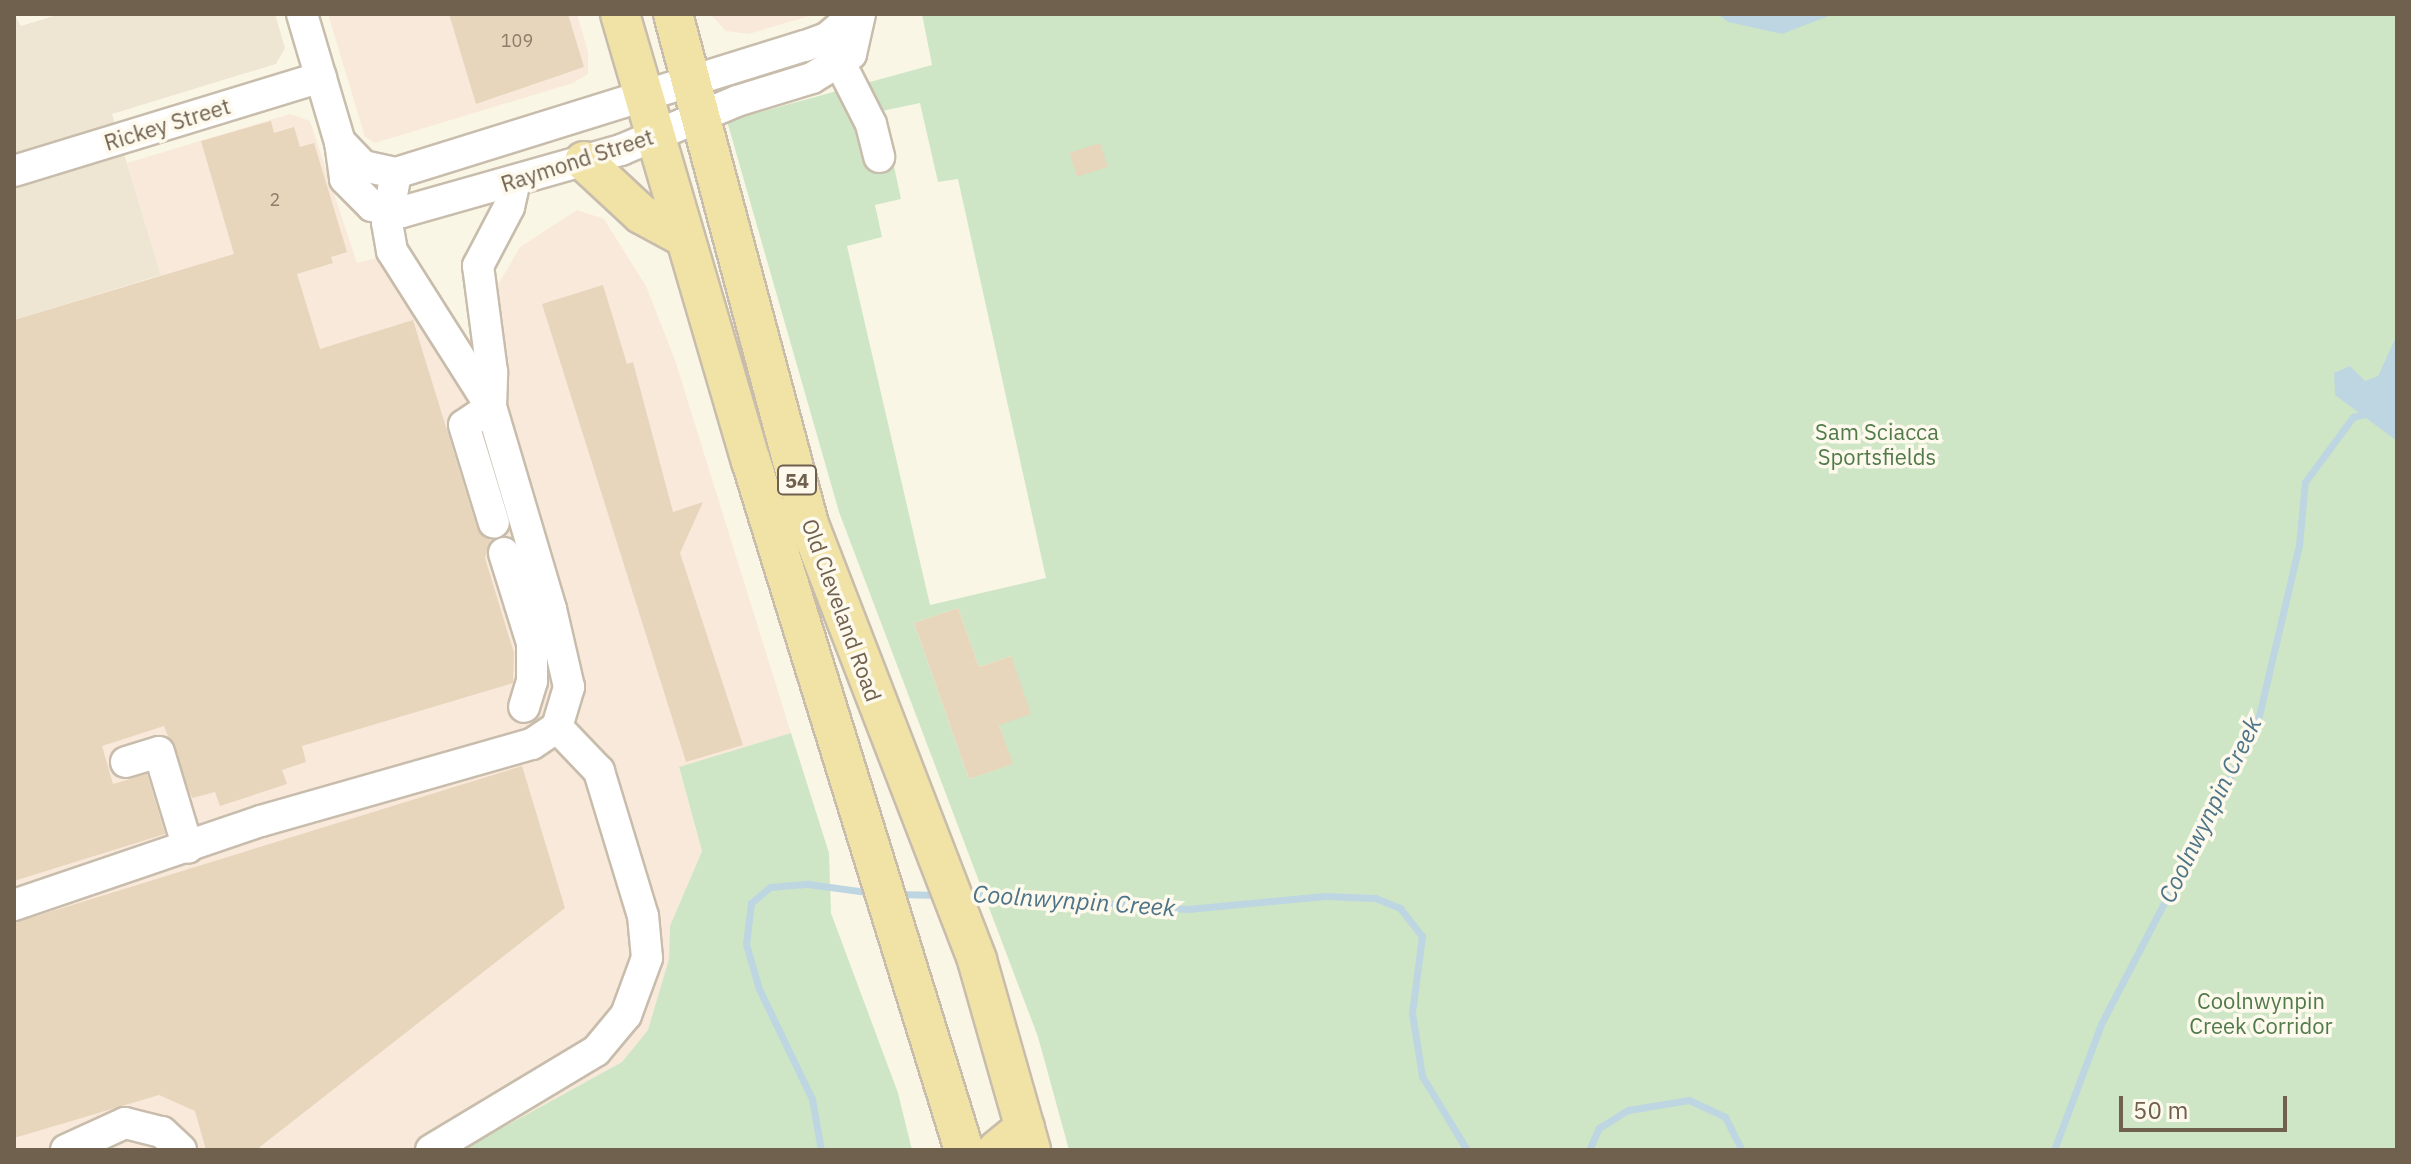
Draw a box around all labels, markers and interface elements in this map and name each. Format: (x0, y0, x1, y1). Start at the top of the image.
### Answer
house number: 109 (501, 30, 533, 52)
street label: Rickey Street (101, 92, 233, 156)
street label: Raymond Street (497, 123, 657, 197)
house number: 2 (270, 189, 280, 211)
park label: Sam Sciacca Sportsfields (1815, 418, 1939, 470)
road number: 54 (777, 464, 817, 496)
street label: Old Cleveland Road (797, 515, 887, 705)
water label: Coolnwynpin Creek (2153, 713, 2267, 907)
water label: Coolnwynpin Creek (972, 880, 1176, 922)
park label: Coolnwynpin Creek Corridor (2189, 987, 2333, 1038)
scale bar (2123, 1080, 2291, 1130)
text: 50 m (2133, 1094, 2188, 1126)

